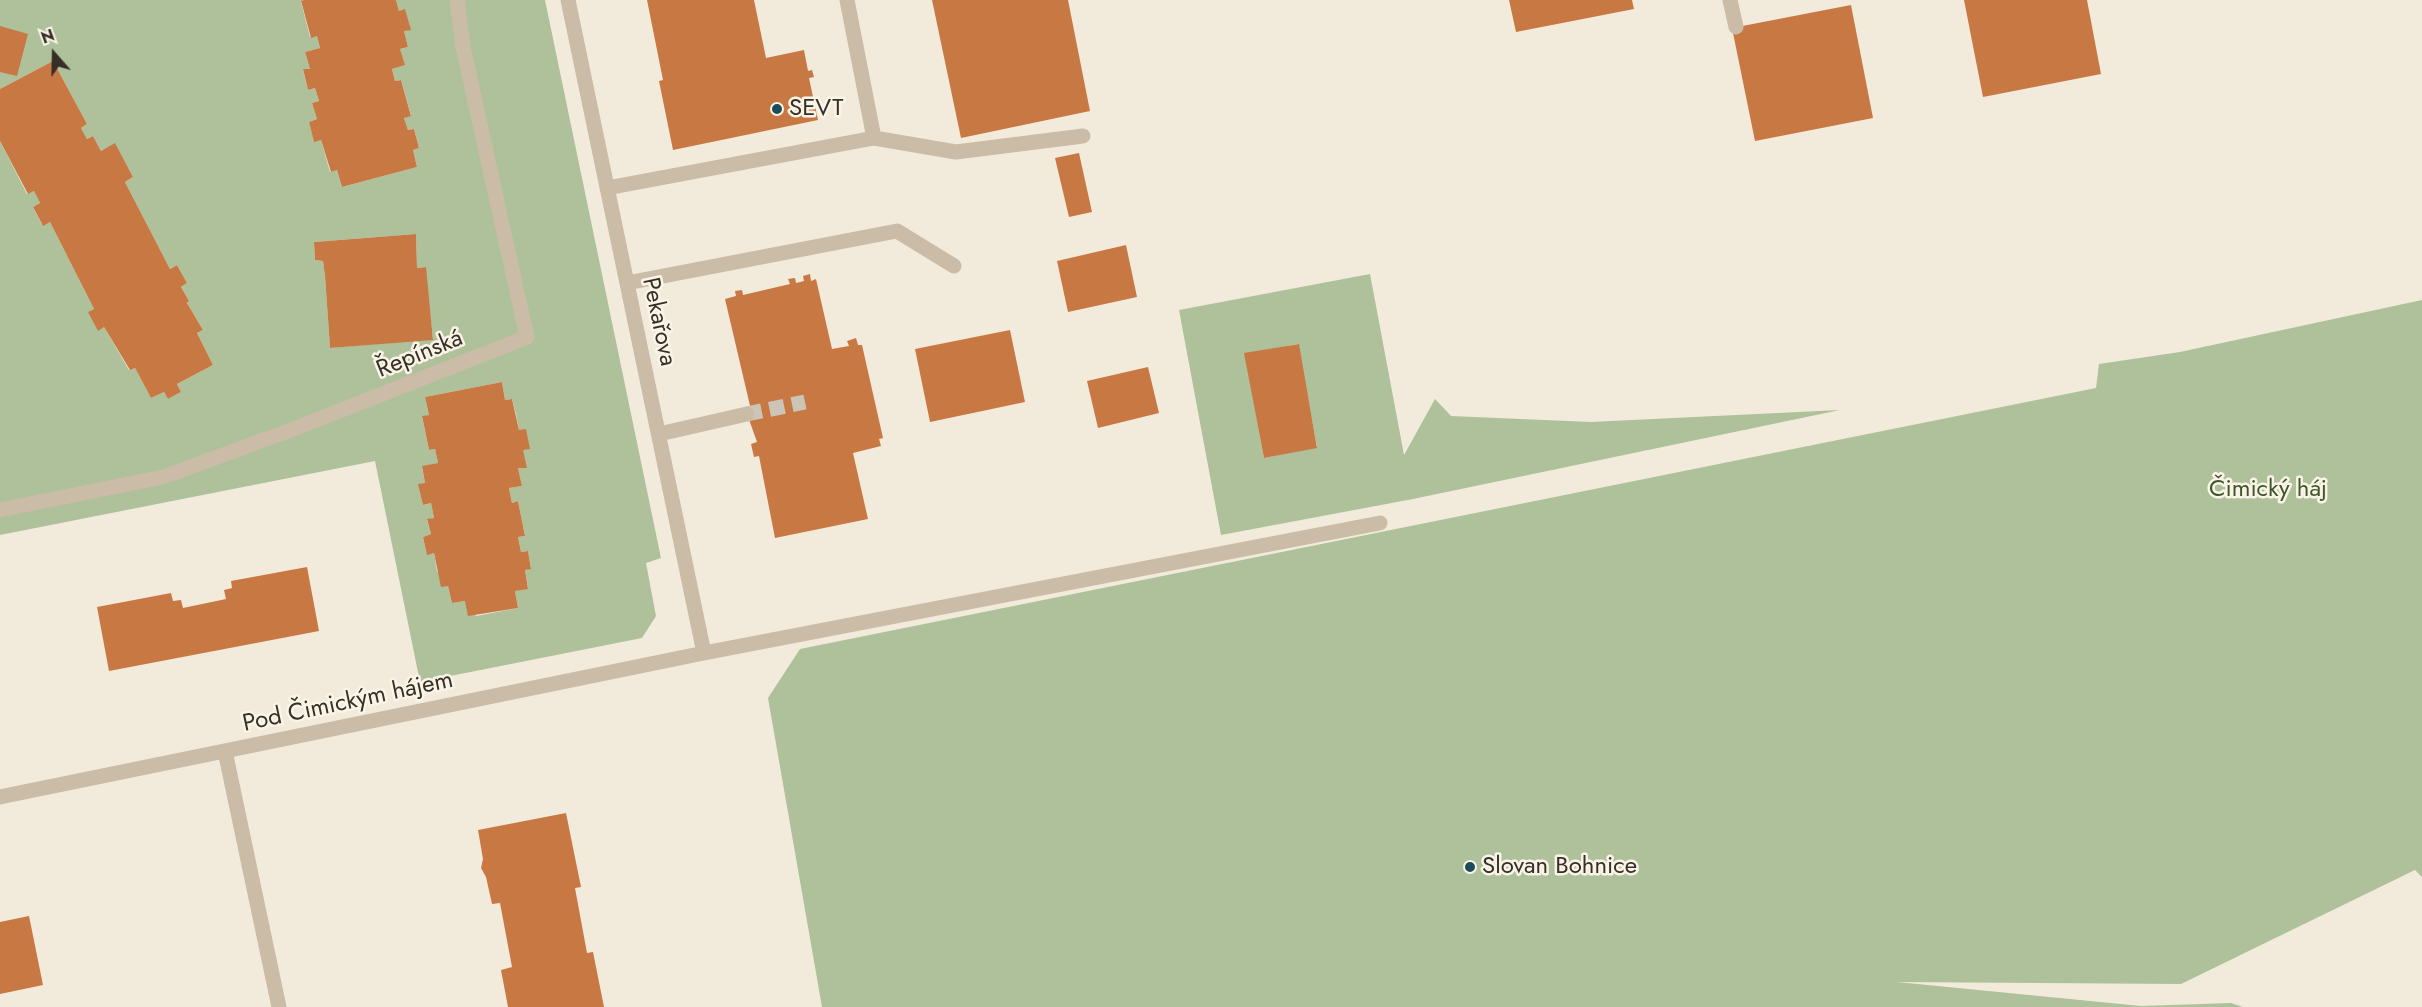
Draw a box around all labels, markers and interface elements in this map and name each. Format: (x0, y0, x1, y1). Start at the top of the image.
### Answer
north arrow (24, 24, 84, 84)
text: N (38, 24, 58, 50)
place label: SEVT (789, 95, 843, 123)
marker: SEVT (770, 102, 784, 116)
street label: Pekařova (635, 275, 681, 369)
street label: Řepínská (373, 325, 467, 385)
park label: Čimický háj (2209, 476, 2327, 504)
street label: Pod Čimickým hájem (240, 667, 456, 739)
place label: Slovan Bohnice (1482, 853, 1637, 881)
marker: Slovan Bohnice (1463, 860, 1477, 874)

